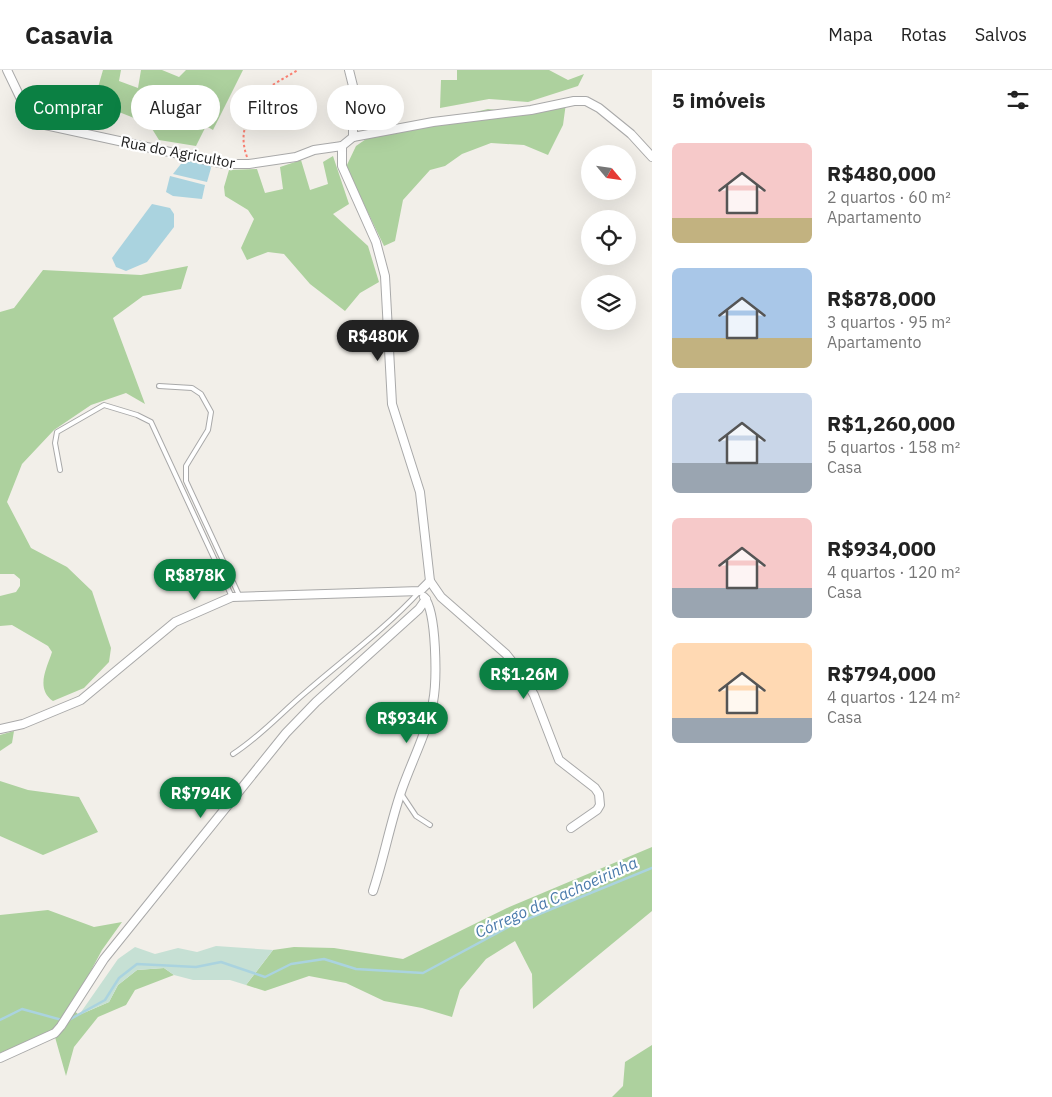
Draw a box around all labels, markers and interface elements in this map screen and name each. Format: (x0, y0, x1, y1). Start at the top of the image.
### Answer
text: Casavia (25, 19, 113, 51)
text: Mapa (828, 23, 873, 46)
text: Rotas (901, 23, 947, 46)
text: Salvos (975, 23, 1027, 46)
chip: Comprar (15, 85, 121, 130)
chip: Alugar (131, 85, 220, 130)
chip: Filtros (230, 85, 317, 130)
chip: Novo (327, 85, 404, 130)
text: 5 imóveis (672, 86, 766, 114)
icon: filters (1004, 86, 1032, 114)
street label: Rua do Agricultor (119, 132, 237, 173)
north arrow (581, 145, 636, 200)
map controls (581, 145, 636, 330)
text: R$480,000 (827, 159, 936, 187)
icon: home (712, 163, 772, 223)
text: 2 quartos · 60 m² (827, 187, 951, 207)
text: Apartamento (827, 207, 922, 227)
button: locate (581, 210, 636, 265)
button: layers (581, 275, 636, 330)
text: R$878,000 (827, 284, 936, 312)
icon: home (712, 288, 772, 348)
text: 3 quartos · 95 m² (827, 312, 951, 332)
pin: R$480K (337, 320, 419, 362)
text: R$480K (348, 326, 408, 346)
text: Apartamento (827, 332, 922, 352)
text: R$1,260,000 (827, 409, 955, 437)
icon: home (712, 413, 772, 473)
text: 5 quartos · 158 m² (827, 437, 960, 457)
text: Casa (827, 457, 862, 477)
text: R$934,000 (827, 534, 936, 562)
icon: home (712, 538, 772, 598)
pin: R$878K (154, 558, 236, 601)
text: 4 quartos · 120 m² (827, 562, 960, 582)
text: R$878K (165, 565, 225, 585)
text: Casa (827, 582, 862, 602)
pin: R$1.26M (478, 658, 570, 700)
text: R$794,000 (827, 659, 936, 687)
icon: home (712, 663, 772, 723)
text: R$1.26M (490, 664, 558, 684)
text: 4 quartos · 124 m² (827, 687, 960, 707)
pin: R$934K (366, 702, 448, 744)
text: Casa (827, 707, 862, 727)
text: R$934K (377, 708, 437, 728)
pin: R$794K (160, 776, 242, 819)
text: R$794K (171, 783, 231, 803)
water label: Córrego da Cachoeirinha (472, 852, 640, 942)

